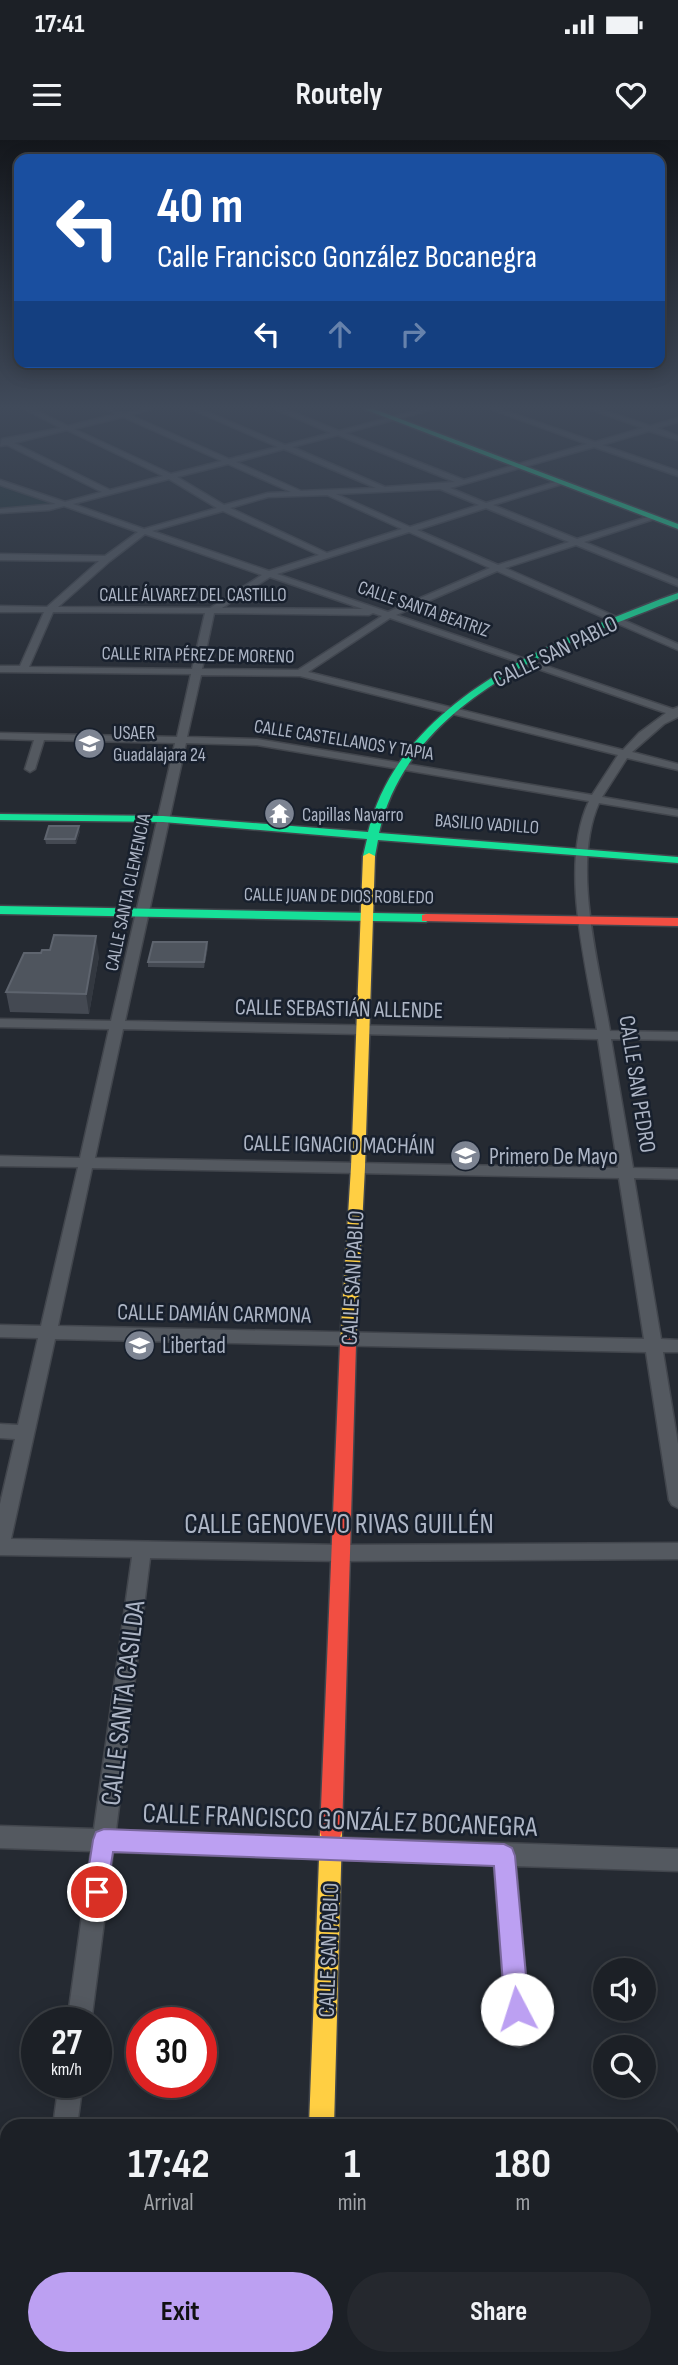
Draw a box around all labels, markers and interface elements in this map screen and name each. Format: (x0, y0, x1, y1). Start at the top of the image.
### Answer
text: 17:41 (35, 9, 84, 40)
text: Routely (295, 75, 383, 114)
icon: menu (28, 76, 66, 114)
icon: heart (612, 76, 650, 114)
text: 40 m (157, 178, 243, 237)
icon: left (42, 182, 133, 273)
text: Calle Francisco González Bocanegra (157, 238, 537, 277)
icon: left (248, 315, 286, 353)
icon: ahead (321, 315, 359, 353)
icon: right (394, 315, 432, 353)
street label: CALLE SANTA BEATRIZ (355, 576, 493, 643)
street label: CALLE ÁLVAREZ DEL CASTILLO (99, 584, 287, 607)
street label: CALLE SAN PABLO (489, 610, 622, 694)
street label: CALLE RITA PÉREZ DE MORENO (101, 642, 295, 669)
street label: CALLE CASTELLANOS Y TAPIA (252, 715, 436, 766)
place label: USAER Guadalajara 24 (113, 722, 206, 767)
school or university icon: USAER Guadalajara 24 (73, 726, 107, 760)
temple icon: Capillas Navarro (262, 797, 296, 831)
place label: Capillas Navarro (302, 804, 404, 827)
street label: BASILIO VADILLO (434, 809, 540, 840)
street label: CALLE SANTA CLEMENCIA (101, 811, 157, 973)
street label: CALLE JUAN DE DIOS ROBLEDO (244, 883, 434, 910)
street label: CALLE SEBASTIÁN ALLENDE (235, 993, 443, 1025)
street label: CALLE SAN PEDRO (612, 1014, 662, 1155)
street label: CALLE IGNACIO MACHÁIN (243, 1129, 435, 1161)
school or university icon: Primero De Mayo (449, 1139, 483, 1173)
place label: Primero De Mayo (489, 1143, 618, 1171)
street label: CALLE SAN PABLO (335, 1210, 371, 1346)
street label: CALLE DAMIÁN CARMONA (117, 1298, 311, 1330)
school or university icon: Libertad (122, 1328, 156, 1362)
place label: Libertad (162, 1332, 226, 1360)
street label: CALLE GENOVEVO RIVAS GUILLÉN (184, 1508, 494, 1541)
street label: CALLE SANTA CASILDA (95, 1598, 153, 1808)
street label: CALLE FRANCISCO GONZÁLEZ BOCANEGRA (142, 1797, 539, 1844)
pin (67, 1862, 127, 1922)
icon: arrive (78, 1873, 116, 1911)
street label: CALLE SAN PABLO (313, 1882, 345, 2018)
map controls (593, 1958, 656, 2098)
button: sound (593, 1958, 656, 2021)
position arrow (480, 1972, 554, 2046)
speed limit sign: 30 (126, 2007, 217, 2098)
text: 27 (51, 2022, 82, 2065)
button: search (593, 2035, 656, 2098)
text: km/h (51, 2059, 82, 2080)
text: 17:42 (128, 2139, 210, 2190)
text: 1 (344, 2139, 360, 2190)
text: 180 (495, 2139, 551, 2190)
text: Arrival (144, 2189, 194, 2217)
text: min (338, 2189, 367, 2217)
text: m (515, 2189, 530, 2217)
button: Exit (28, 2272, 333, 2352)
button: Share (347, 2272, 651, 2352)

